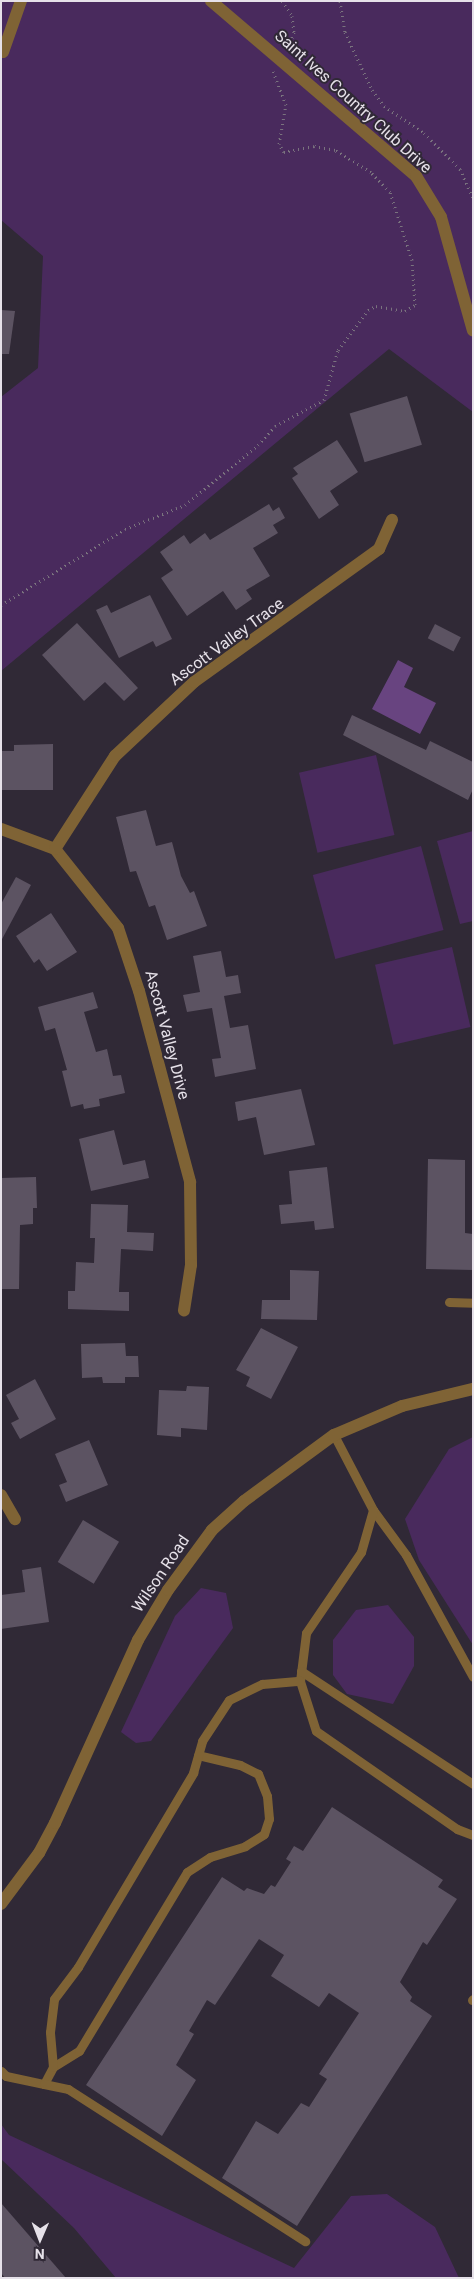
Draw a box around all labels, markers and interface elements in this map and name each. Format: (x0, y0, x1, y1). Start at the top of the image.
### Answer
street label: Saint Ives Country Club Drive (271, 26, 435, 178)
street label: Ascott Valley Trace (166, 594, 288, 690)
street label: Ascott Valley Drive (141, 968, 193, 1102)
street label: Wilson Road (128, 1532, 194, 1616)
north arrow (15, 2214, 65, 2264)
text: N (35, 2246, 45, 2262)

